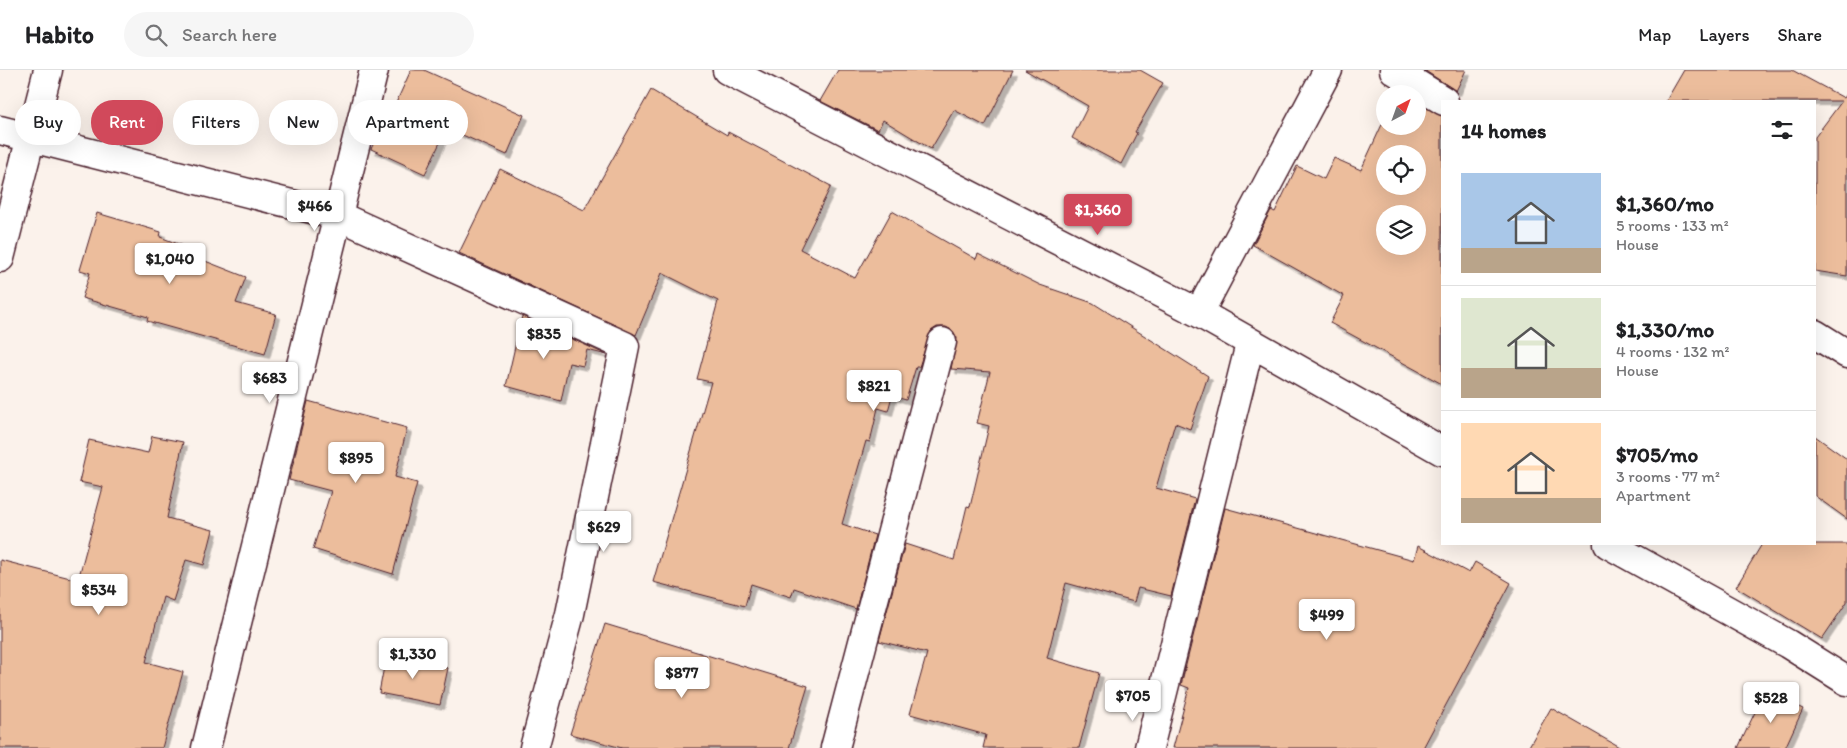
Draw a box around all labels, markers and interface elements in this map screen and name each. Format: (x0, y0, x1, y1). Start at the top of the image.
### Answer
search box (124, 12, 474, 57)
text: Habito (25, 20, 94, 49)
icon: search (142, 21, 170, 49)
text: Search here (182, 23, 277, 46)
text: Map (1638, 24, 1671, 46)
text: Layers (1699, 24, 1749, 46)
text: Share (1777, 24, 1822, 46)
north arrow (1376, 85, 1426, 135)
map controls (1376, 85, 1426, 255)
chip: Buy (15, 100, 81, 145)
chip: Rent (91, 100, 163, 145)
chip: Filters (173, 100, 259, 145)
chip: New (269, 100, 338, 145)
chip: Apartment (348, 100, 468, 145)
icon: filters (1768, 116, 1796, 144)
text: 14 homes (1461, 118, 1546, 143)
button: locate (1376, 145, 1426, 195)
pin: $466 (285, 190, 345, 232)
text: $1,360/mo (1616, 191, 1714, 216)
icon: home (1501, 193, 1561, 253)
pin: $1,360 (1057, 194, 1139, 236)
text: $466 (298, 196, 332, 215)
text: $1,360 (1075, 200, 1121, 219)
button: layers (1376, 205, 1426, 255)
text: 5 rooms · 133 m² (1616, 216, 1729, 235)
text: House (1616, 235, 1659, 254)
pin: $1,040 (129, 242, 211, 285)
text: $1,040 (146, 249, 194, 268)
text: $1,330/mo (1616, 317, 1714, 342)
pin: $835 (514, 318, 574, 360)
icon: home (1501, 318, 1561, 378)
text: $835 (527, 324, 561, 343)
text: 4 rooms · 132 m² (1616, 342, 1730, 361)
text: House (1616, 361, 1659, 380)
pin: $683 (240, 362, 300, 404)
text: $683 (253, 368, 287, 387)
pin: $821 (844, 370, 904, 412)
text: $821 (858, 376, 890, 395)
pin: $895 (326, 442, 386, 484)
text: $705/mo (1616, 442, 1698, 467)
icon: home (1501, 443, 1561, 503)
text: $895 (339, 448, 373, 467)
text: 3 rooms · 77 m² (1616, 467, 1720, 486)
text: Apartment (1616, 486, 1691, 505)
pin: $629 (574, 510, 634, 553)
text: $629 (587, 517, 621, 536)
pin: $534 (69, 574, 129, 616)
text: $534 (82, 580, 116, 599)
pin: $499 (1297, 598, 1357, 641)
text: $499 (1310, 605, 1344, 624)
pin: $1,330 (372, 638, 454, 680)
text: $1,330 (390, 644, 436, 663)
pin: $877 (652, 656, 712, 699)
text: $877 (666, 663, 698, 682)
pin: $705 (1103, 680, 1163, 722)
pin: $528 (1741, 682, 1801, 724)
text: $705 (1116, 686, 1150, 705)
text: $528 (1754, 688, 1788, 707)

